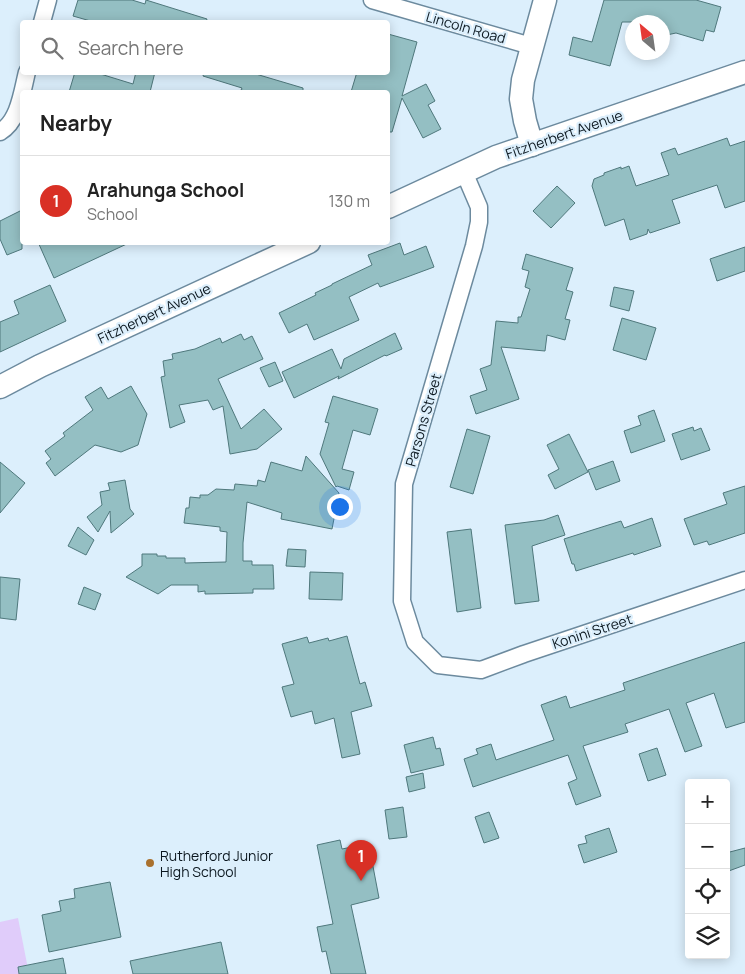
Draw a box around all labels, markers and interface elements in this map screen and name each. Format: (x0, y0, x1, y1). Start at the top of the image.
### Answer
street label: Lincoln Road (424, 7, 508, 47)
north arrow (625, 15, 670, 60)
search box (20, 20, 390, 75)
icon: search (38, 34, 66, 62)
text: Search here (78, 35, 184, 61)
street label: Fitzherbert Avenue (503, 105, 625, 163)
text: Nearby (40, 109, 112, 137)
text: Arahunga School (87, 177, 244, 203)
text: 1 (52, 190, 60, 212)
text: 130 m (328, 190, 370, 212)
text: School (87, 203, 138, 225)
street label: Fitzherbert Avenue (94, 278, 214, 348)
street label: Parsons Street (401, 371, 445, 469)
your location (327, 494, 353, 520)
street label: Konini Street (550, 609, 635, 653)
map controls (685, 779, 730, 959)
button: + (685, 779, 730, 824)
button: − (685, 824, 730, 869)
pin: 1 (345, 840, 377, 881)
place label: Rutherford Junior High School (160, 846, 273, 881)
marker: Rutherford Junior High School (144, 857, 156, 869)
button: locate (685, 869, 730, 914)
button: layers (685, 914, 730, 959)

